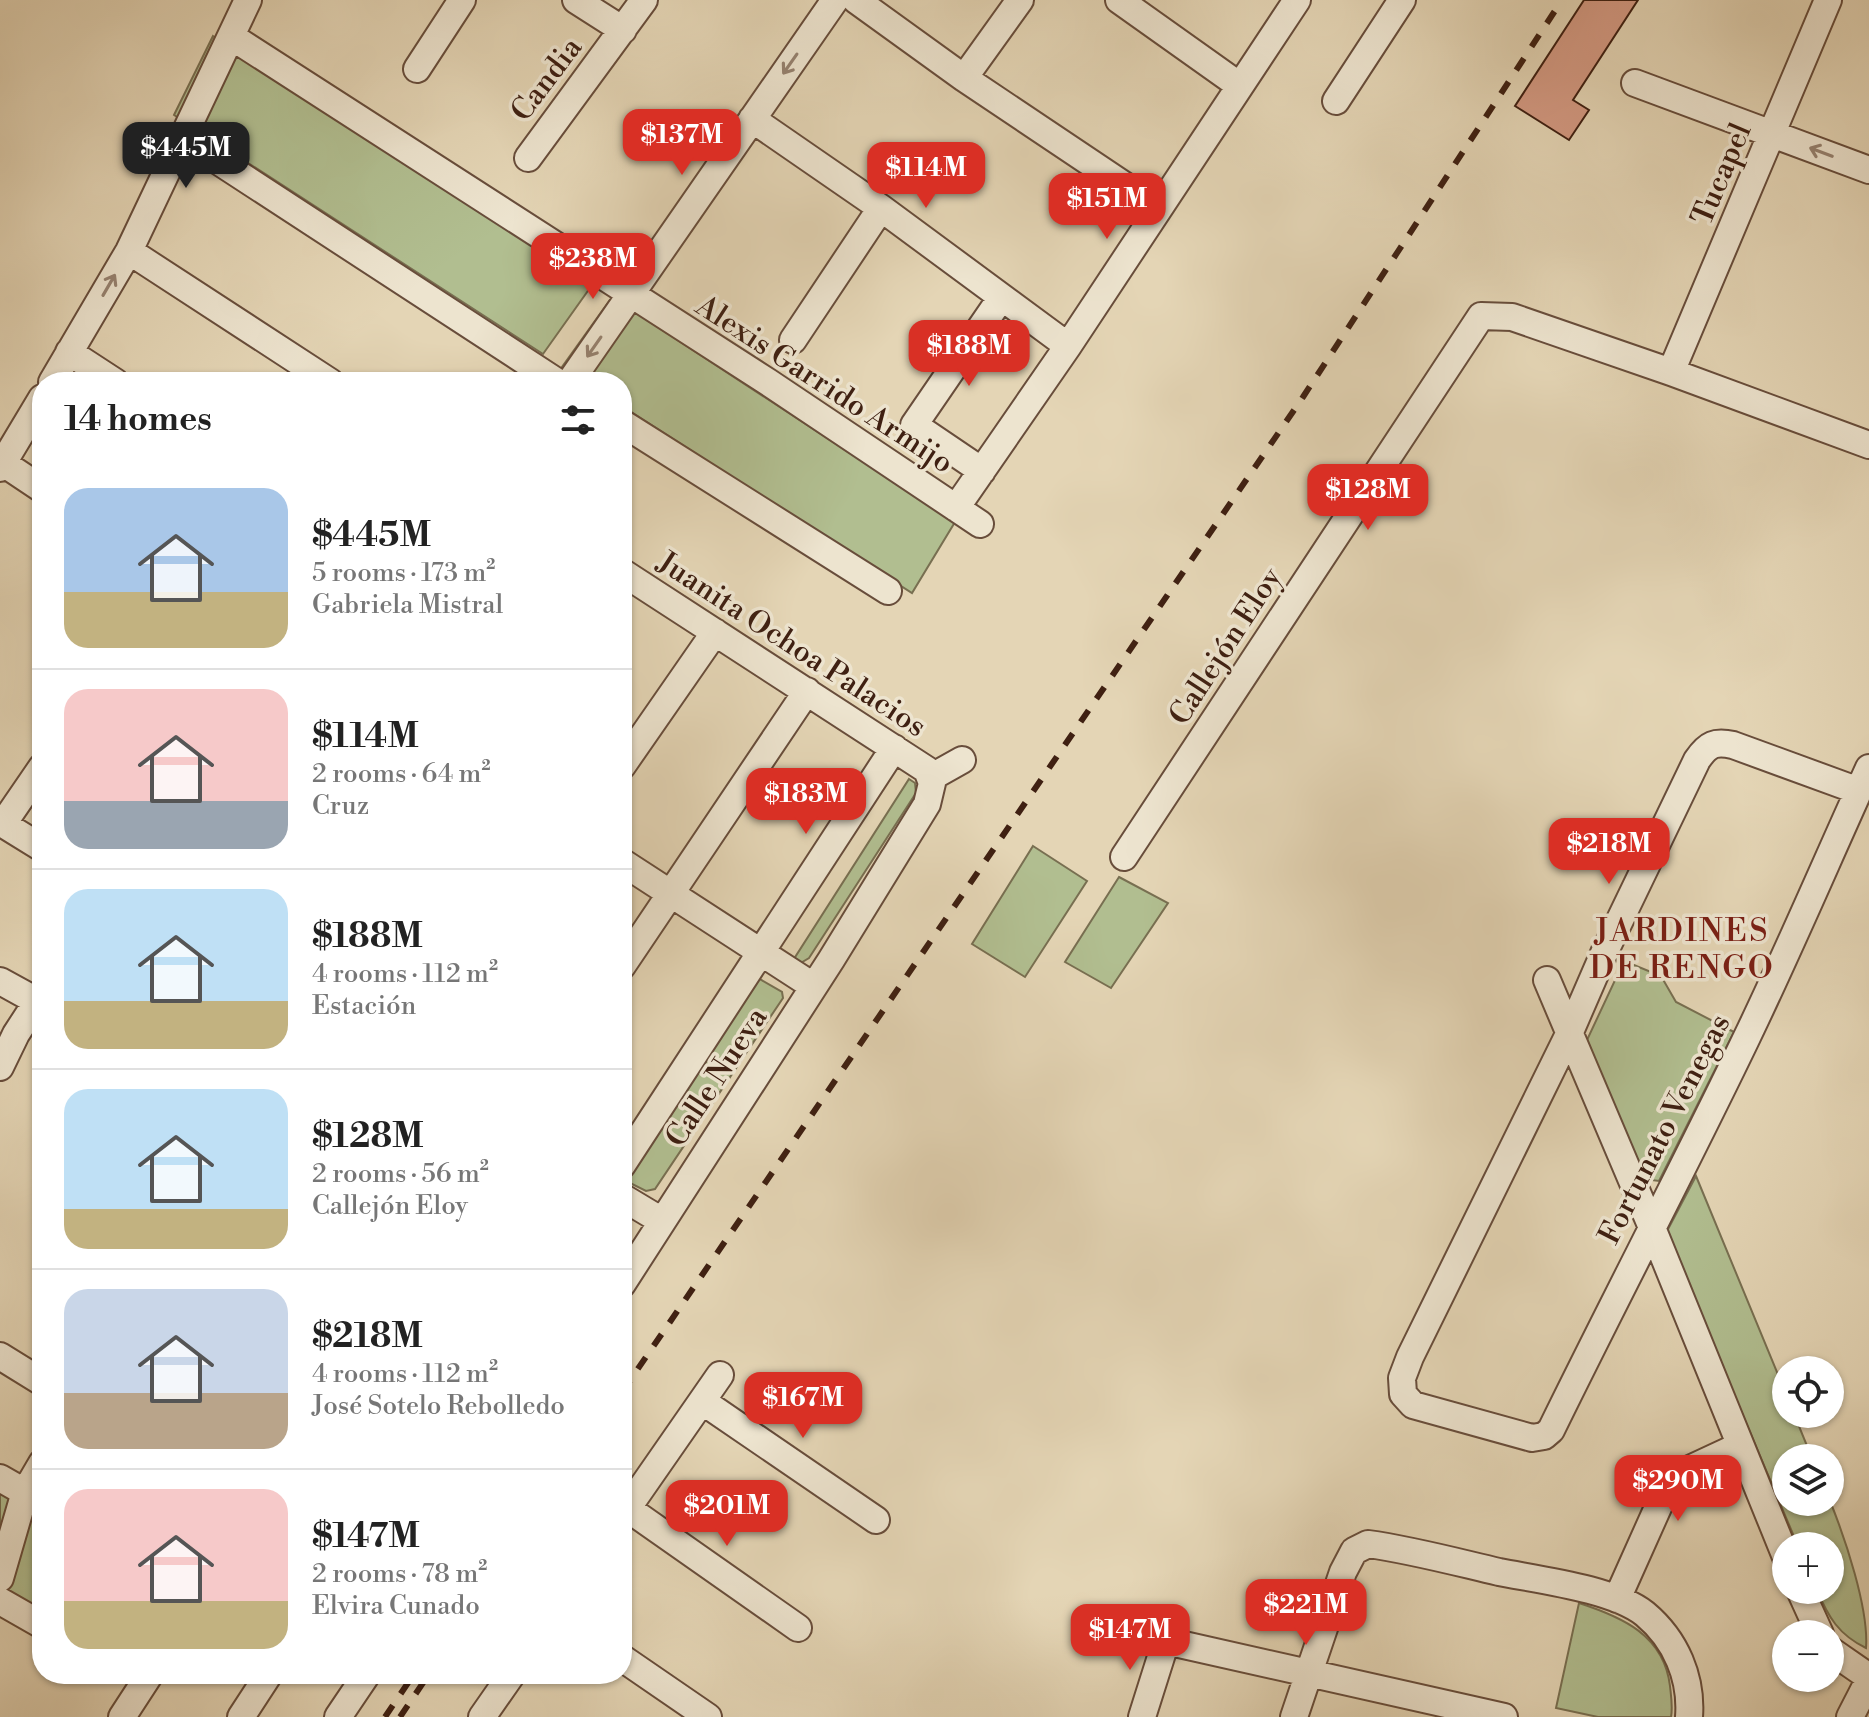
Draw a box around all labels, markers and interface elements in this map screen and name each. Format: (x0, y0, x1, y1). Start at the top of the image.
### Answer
street label: Candia (503, 29, 591, 129)
one-way arrow (782, 53, 798, 75)
pin: $137M (626, 109, 738, 177)
street label: Tucapel (1683, 117, 1760, 231)
text: $137M (641, 119, 723, 151)
pin: $445M (130, 122, 242, 190)
text: $445M (141, 132, 231, 164)
pin: $114M (870, 142, 982, 210)
one-way arrow (1809, 144, 1834, 158)
text: $114M (885, 152, 967, 184)
pin: $151M (1051, 173, 1163, 241)
text: $151M (1067, 183, 1147, 215)
pin: $238M (537, 233, 649, 301)
text: $238M (549, 243, 637, 275)
one-way arrow (101, 274, 117, 297)
street label: Alexis Garrido Armijo (688, 287, 961, 482)
pin: $188M (913, 320, 1025, 388)
text: $188M (927, 330, 1011, 362)
one-way arrow (586, 335, 602, 357)
icon: filters (556, 398, 600, 442)
text: 14 homes (64, 399, 212, 441)
pin: $128M (1312, 464, 1424, 532)
text: $128M (1325, 474, 1411, 506)
text: $445M (312, 515, 431, 557)
icon: home (128, 520, 224, 616)
street label: Juanita Ochoa Palacios (649, 543, 933, 746)
text: 5 rooms · 173 m² (312, 557, 495, 589)
street label: Callejón Eloy (1161, 560, 1291, 732)
text: Gabriela Mistral (312, 589, 503, 621)
text: $114M (312, 716, 419, 758)
icon: home (128, 721, 224, 817)
text: 2 rooms · 64 m² (312, 758, 491, 790)
pin: $183M (750, 768, 862, 836)
text: $183M (764, 778, 848, 810)
text: Cruz (312, 790, 369, 822)
pin: $218M (1553, 818, 1665, 886)
text: $218M (1567, 828, 1651, 860)
district label: JARDINES DE RENGO (1589, 911, 1775, 988)
text: $188M (312, 916, 423, 958)
icon: home (128, 921, 224, 1017)
text: 4 rooms · 112 m² (312, 958, 498, 990)
text: Estación (312, 990, 416, 1022)
street label: Calle Nueva (658, 1000, 777, 1155)
street label: Fortunato Venegas (1590, 1008, 1739, 1251)
text: $128M (312, 1116, 424, 1158)
icon: home (128, 1121, 224, 1217)
text: 2 rooms · 56 m² (312, 1158, 489, 1190)
text: Callejón Eloy (312, 1190, 468, 1222)
text: $218M (312, 1316, 423, 1358)
icon: home (128, 1321, 224, 1417)
map controls (1772, 1356, 1844, 1692)
button: locate (1772, 1356, 1844, 1428)
text: 4 rooms · 112 m² (312, 1358, 498, 1390)
pin: $167M (747, 1372, 859, 1440)
text: $167M (762, 1382, 844, 1414)
text: José Sotelo Rebolledo (312, 1390, 565, 1422)
button: layers (1772, 1444, 1844, 1516)
pin: $290M (1622, 1455, 1734, 1523)
text: $290M (1632, 1465, 1724, 1497)
pin: $201M (671, 1480, 783, 1548)
text: $201M (684, 1490, 770, 1522)
text: $147M (312, 1516, 420, 1558)
icon: home (128, 1521, 224, 1617)
button: + (1772, 1532, 1844, 1604)
text: 2 rooms · 78 m² (312, 1558, 487, 1590)
pin: $221M (1250, 1579, 1362, 1647)
text: $221M (1264, 1589, 1348, 1621)
text: Elvira Cunado (312, 1590, 480, 1622)
pin: $147M (1074, 1604, 1186, 1672)
text: $147M (1089, 1614, 1171, 1646)
button: − (1772, 1620, 1844, 1692)

